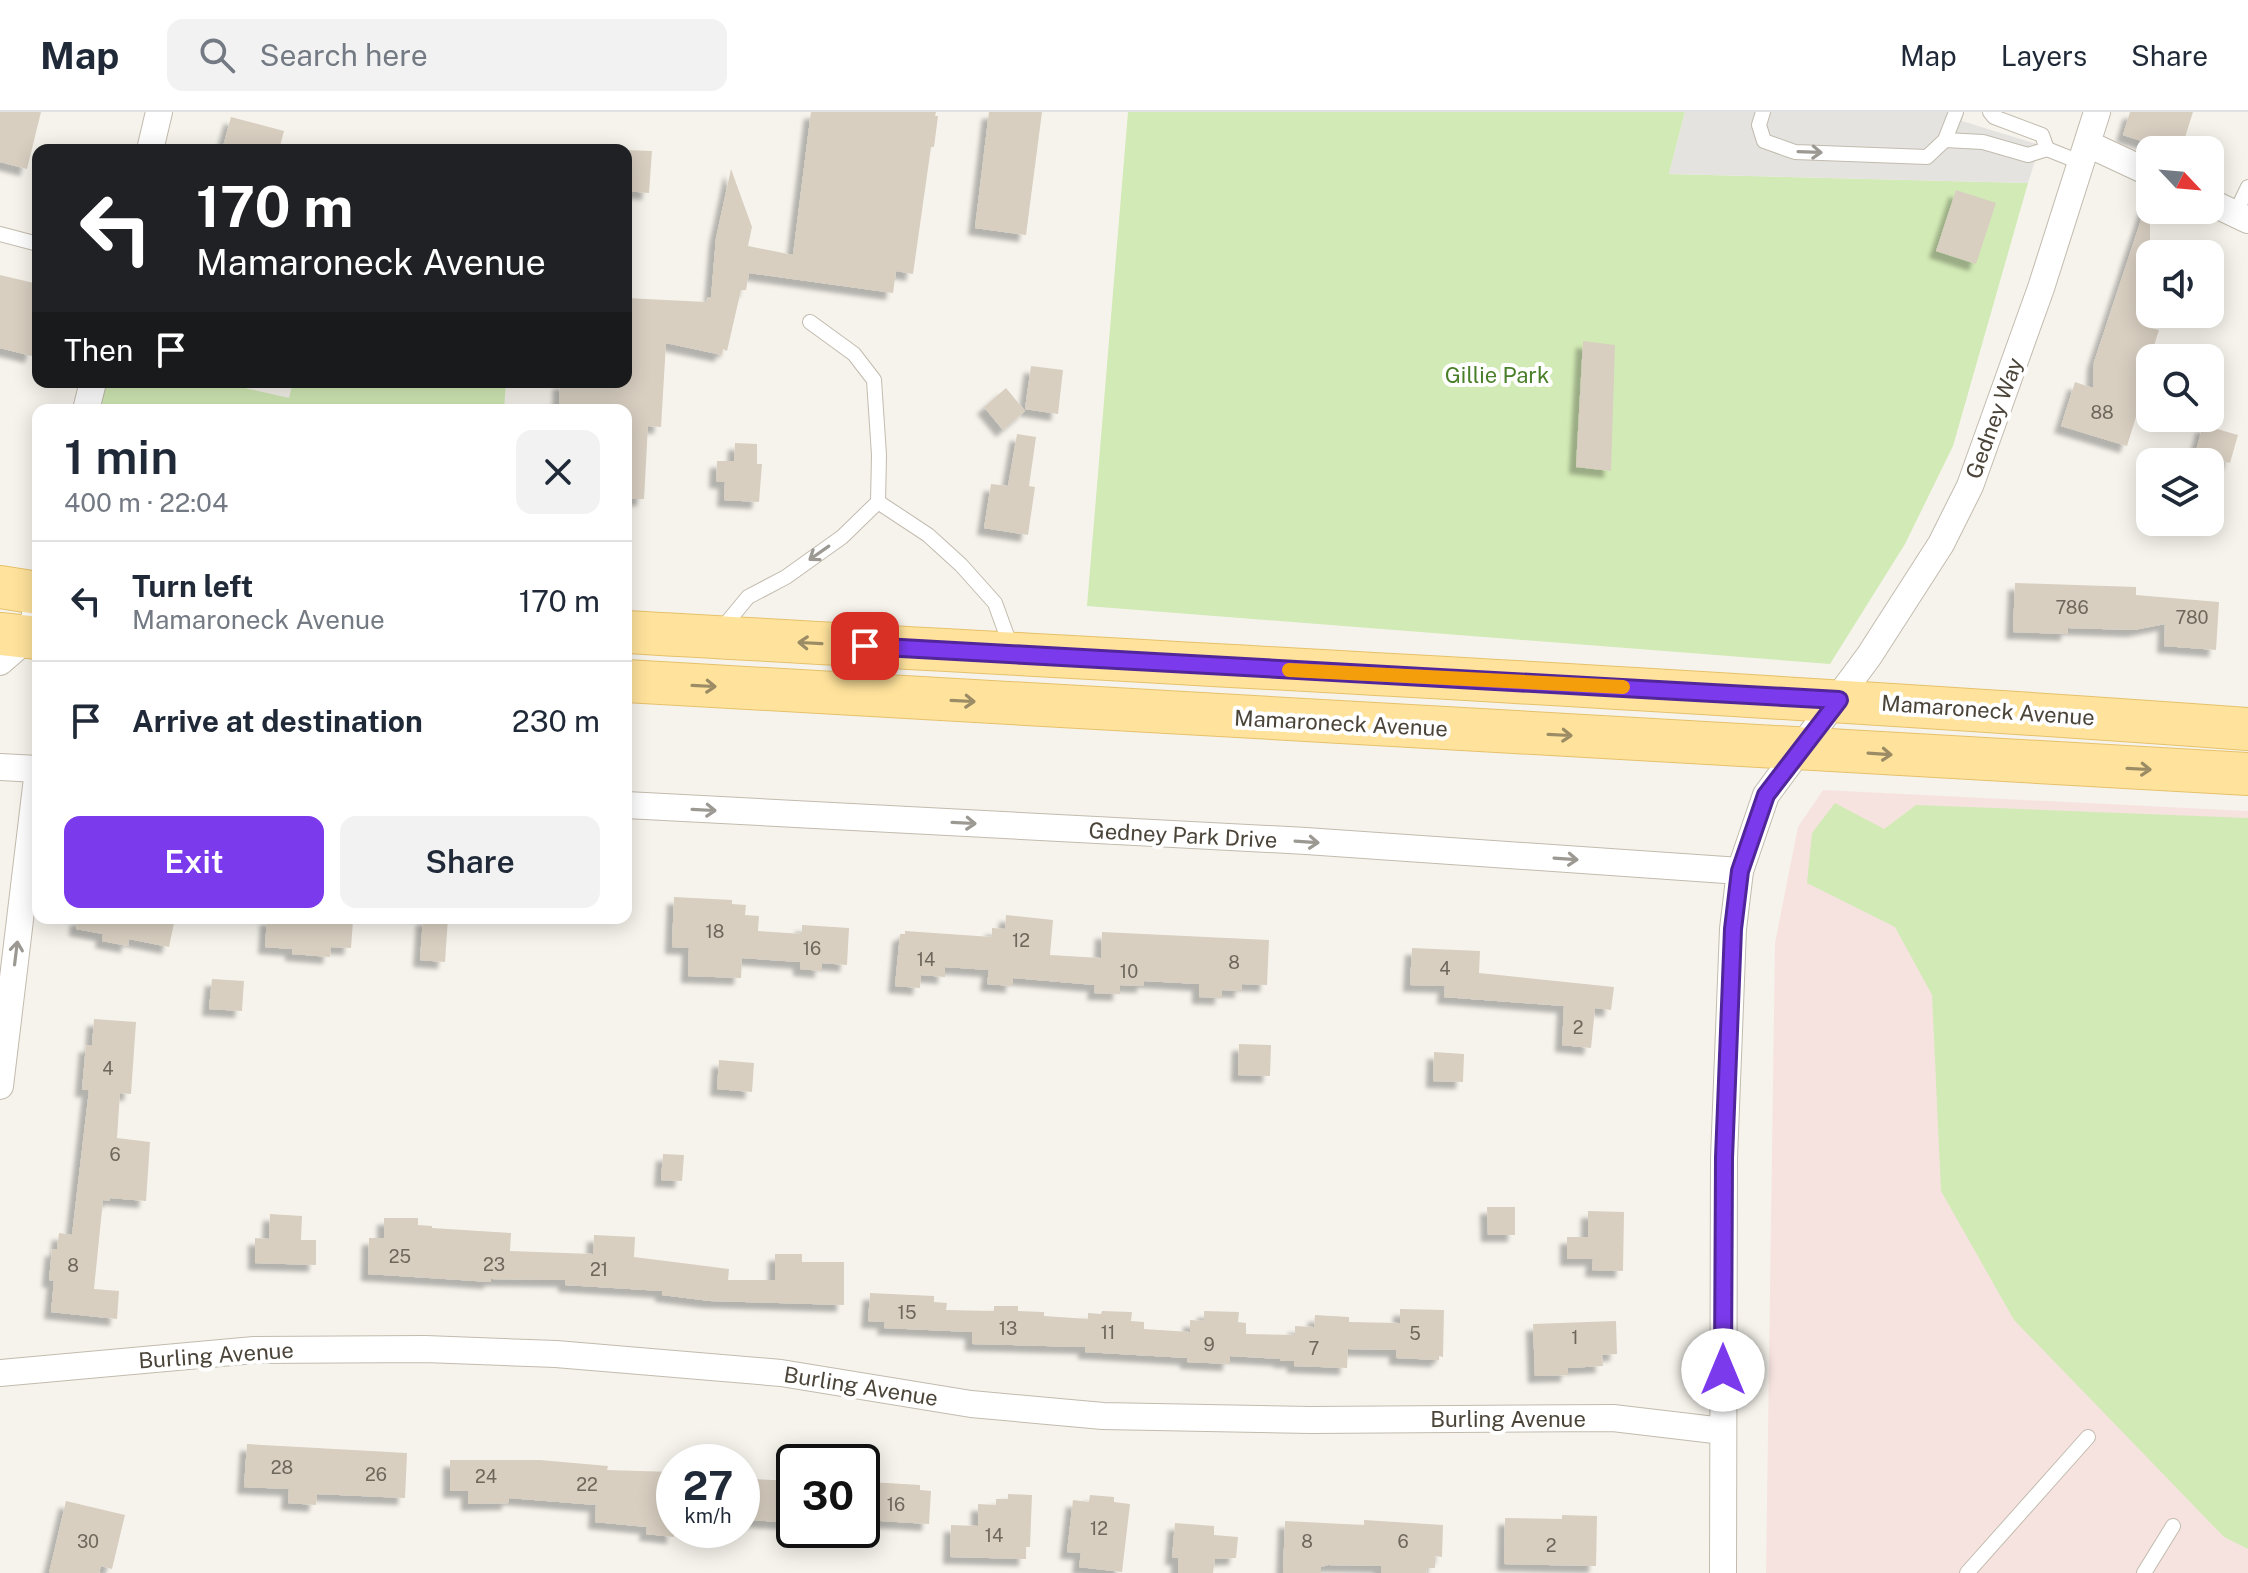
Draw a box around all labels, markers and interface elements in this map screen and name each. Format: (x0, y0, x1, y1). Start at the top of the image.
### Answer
search box (167, 19, 727, 91)
text: Map (40, 33, 119, 78)
icon: search (195, 33, 239, 77)
text: Search here (259, 37, 428, 73)
text: Map (1900, 39, 1957, 72)
text: Layers (2001, 39, 2087, 72)
text: Share (2131, 39, 2208, 72)
north arrow (2136, 136, 2224, 224)
map controls (2136, 136, 2224, 536)
one-way arrow (1796, 145, 1823, 160)
text: 170 m (196, 174, 353, 240)
icon: left (64, 176, 168, 280)
button: sound (2136, 240, 2224, 328)
text: Mamaroneck Avenue (196, 241, 546, 283)
icon: arrive (149, 328, 193, 372)
text: Then (64, 332, 133, 368)
button: search (2136, 344, 2224, 432)
street label: Gedney Way (1960, 354, 2028, 482)
park label: Gillie Park (1445, 362, 1549, 388)
house number: 88 (2090, 402, 2114, 423)
text: 1 min (64, 428, 178, 485)
button: close (516, 430, 600, 514)
button: layers (2136, 448, 2224, 536)
text: 400 m · 22:04 (64, 487, 228, 518)
one-way arrow (809, 545, 831, 561)
text: Turn left (132, 568, 253, 604)
icon: left (64, 579, 108, 623)
text: 170 m (519, 583, 600, 619)
house number: 786 (2055, 597, 2089, 618)
text: Mamaroneck Avenue (132, 604, 385, 635)
house number: 780 (2175, 607, 2209, 628)
pin (831, 612, 899, 680)
icon: arrive (843, 624, 887, 668)
one-way arrow (797, 635, 824, 650)
one-way arrow (690, 679, 717, 694)
street label: Mamaroneck Avenue (1880, 690, 2096, 730)
one-way arrow (949, 694, 976, 709)
icon: arrive (64, 699, 108, 743)
text: Arrive at destination (132, 703, 423, 739)
text: 230 m (512, 703, 600, 739)
street label: Mamaroneck Avenue (1234, 704, 1448, 742)
one-way arrow (1546, 728, 1573, 743)
one-way arrow (1866, 747, 1893, 762)
one-way arrow (2125, 761, 2152, 776)
one-way arrow (690, 802, 717, 817)
button: Exit (64, 816, 324, 908)
button: Share (340, 816, 600, 908)
one-way arrow (950, 816, 977, 831)
street label: Gedney Park Drive (1088, 817, 1278, 853)
one-way arrow (1293, 834, 1320, 849)
one-way arrow (1552, 852, 1579, 867)
house number: 18 (706, 921, 724, 942)
house number: 12 (1012, 930, 1030, 951)
house number: 16 (803, 938, 821, 959)
one-way arrow (9, 941, 24, 966)
house number: 14 (917, 949, 935, 970)
house number: 8 (1228, 952, 1240, 973)
house number: 4 (1439, 958, 1451, 979)
house number: 10 (1120, 961, 1138, 982)
house number: 2 (1573, 1017, 1583, 1038)
house number: 4 (102, 1058, 114, 1079)
house number: 6 (109, 1144, 121, 1165)
house number: 25 (389, 1246, 411, 1267)
house number: 23 (483, 1254, 505, 1275)
house number: 8 (67, 1255, 79, 1276)
house number: 21 (590, 1259, 608, 1280)
house number: 15 (898, 1302, 916, 1323)
house number: 13 (999, 1318, 1017, 1339)
house number: 11 (1101, 1322, 1115, 1343)
house number: 5 (1409, 1323, 1421, 1344)
house number: 1 (1571, 1327, 1579, 1348)
position arrow (1681, 1328, 1765, 1412)
house number: 9 (1203, 1334, 1215, 1355)
street label: Burling Avenue (137, 1337, 295, 1373)
house number: 7 (1309, 1338, 1319, 1359)
street label: Burling Avenue (782, 1361, 940, 1411)
street label: Burling Avenue (1430, 1406, 1586, 1432)
speed limit sign: 30 (776, 1444, 880, 1548)
house number: 28 (271, 1457, 293, 1478)
text: 27 (683, 1462, 733, 1509)
house number: 26 (365, 1464, 387, 1485)
house number: 24 (475, 1466, 497, 1487)
house number: 22 (576, 1474, 598, 1495)
house number: 16 (887, 1494, 905, 1515)
text: km/h (684, 1504, 732, 1528)
house number: 12 (1090, 1518, 1108, 1539)
house number: 14 (985, 1525, 1003, 1546)
house number: 30 (77, 1531, 99, 1552)
house number: 8 (1301, 1531, 1313, 1552)
house number: 6 (1397, 1531, 1409, 1552)
house number: 2 (1546, 1535, 1556, 1556)

